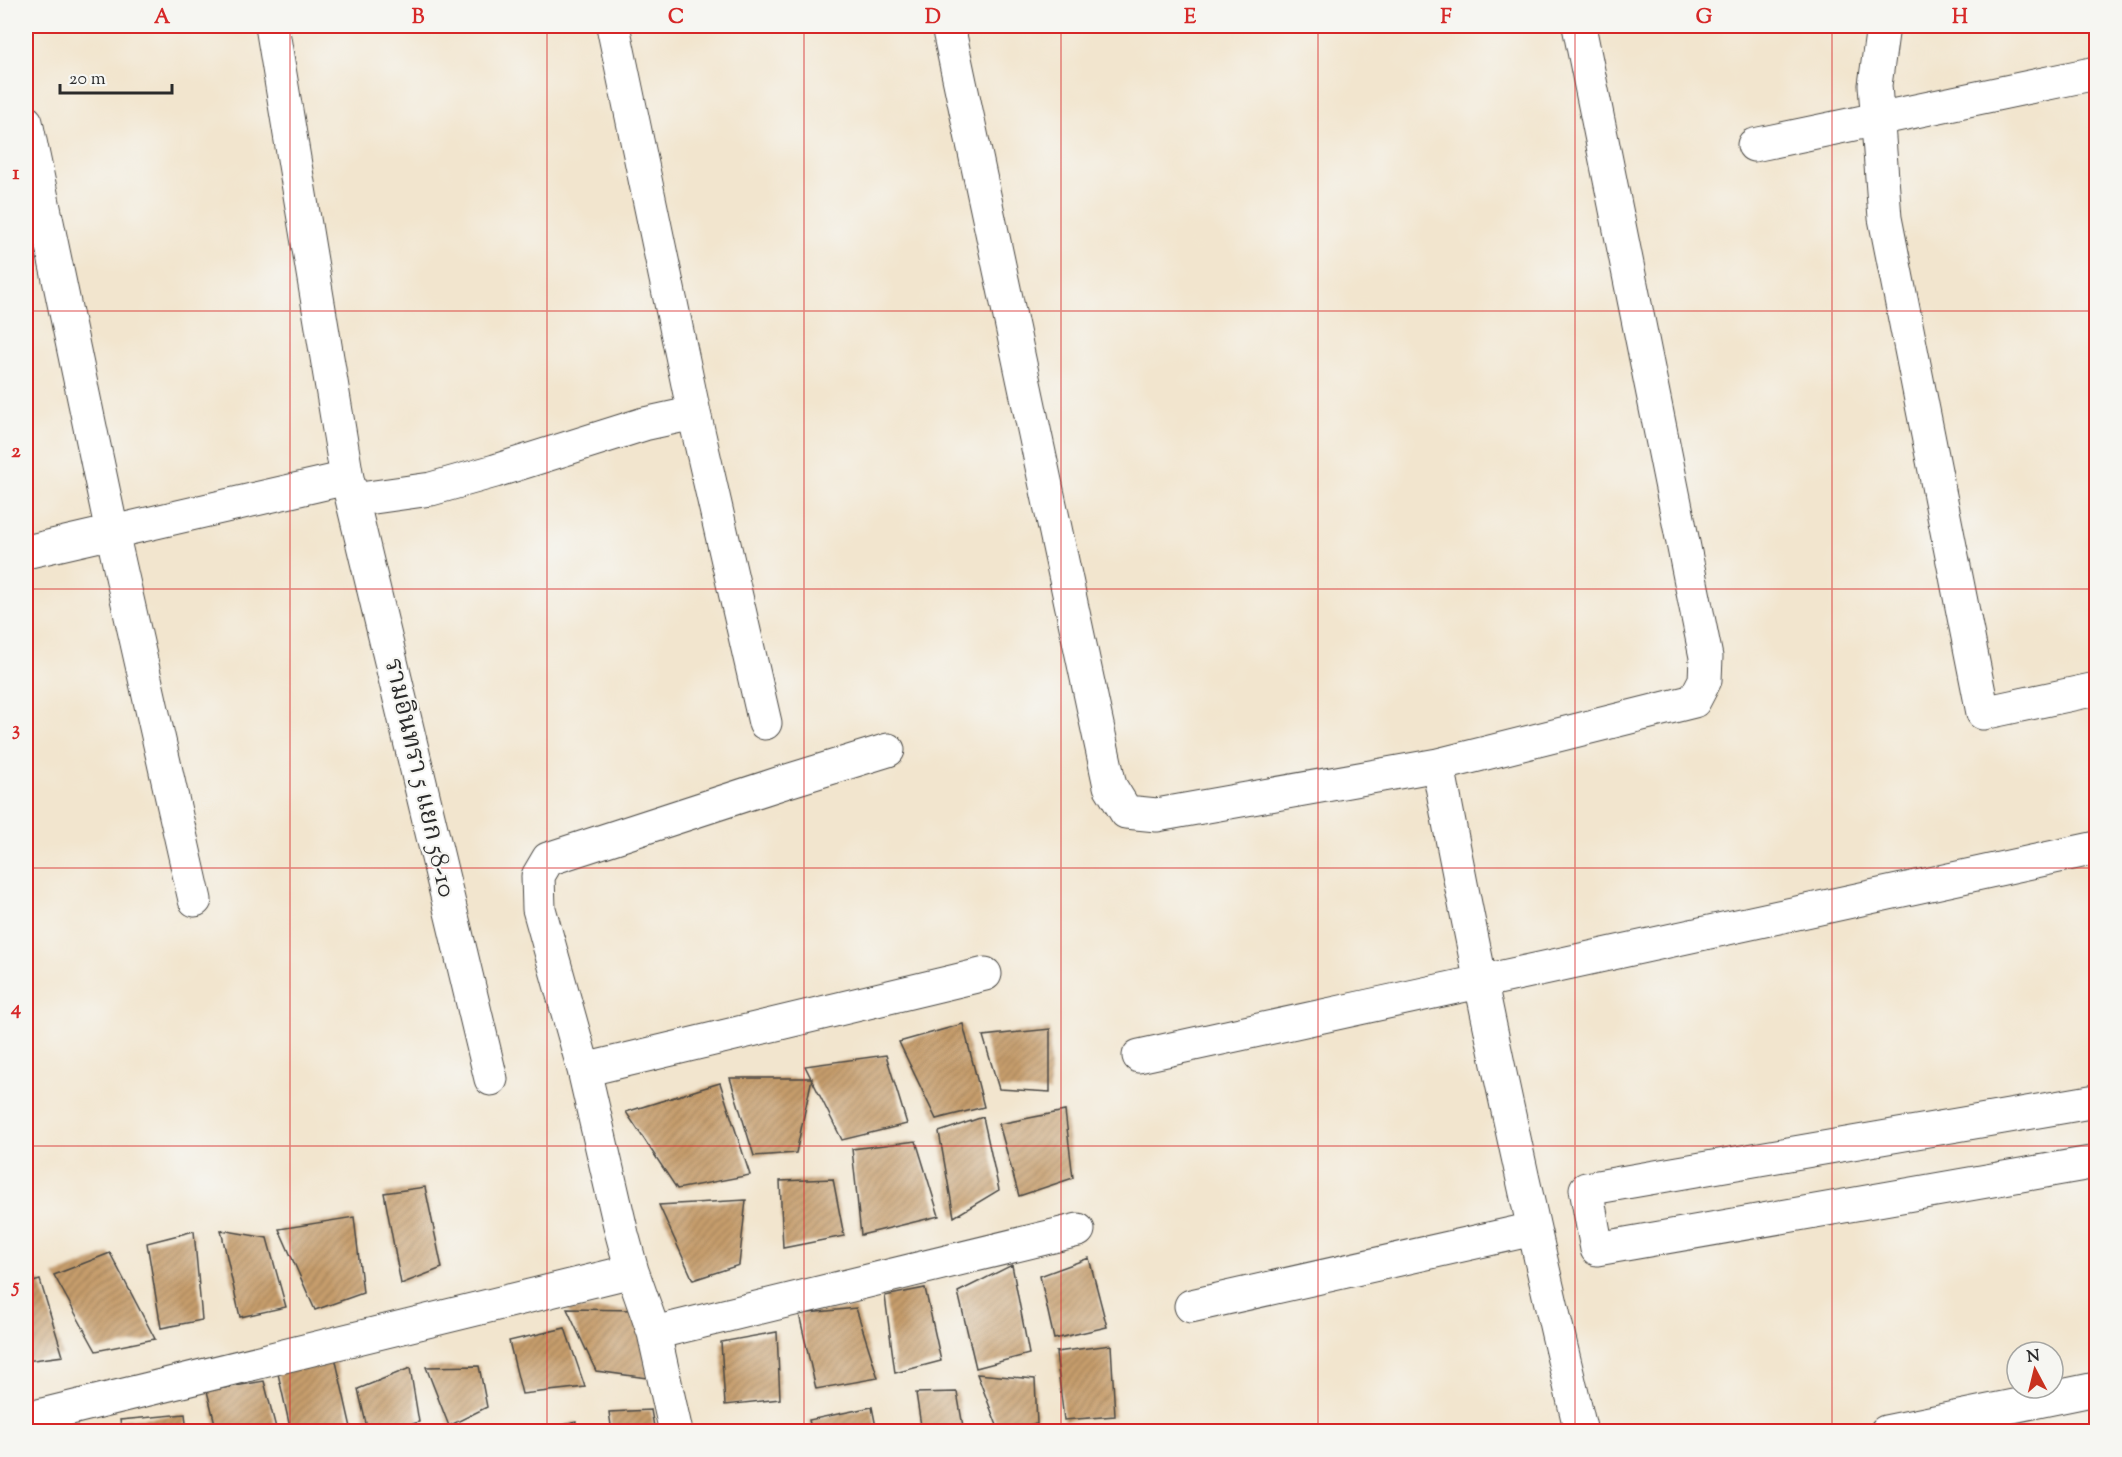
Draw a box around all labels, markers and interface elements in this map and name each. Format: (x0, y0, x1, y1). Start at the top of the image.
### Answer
text: A (154, 4, 171, 33)
text: B (412, 4, 425, 33)
text: C (668, 4, 684, 33)
text: D (925, 4, 941, 33)
text: E (1184, 4, 1197, 33)
text: F (1440, 4, 1452, 33)
text: G (1696, 4, 1713, 33)
text: H (1952, 4, 1968, 33)
scale bar (60, 57, 172, 95)
text: 20 m (69, 67, 106, 93)
text: 1 (13, 160, 20, 189)
text: 2 (11, 438, 21, 467)
street label: รามอินทรา 5 แยก 58-10 (373, 655, 465, 901)
text: 3 (12, 716, 20, 745)
text: 4 (10, 995, 21, 1024)
text: 5 (11, 1273, 20, 1302)
north arrow (2005, 1340, 2065, 1400)
text: N (2026, 1345, 2041, 1370)

